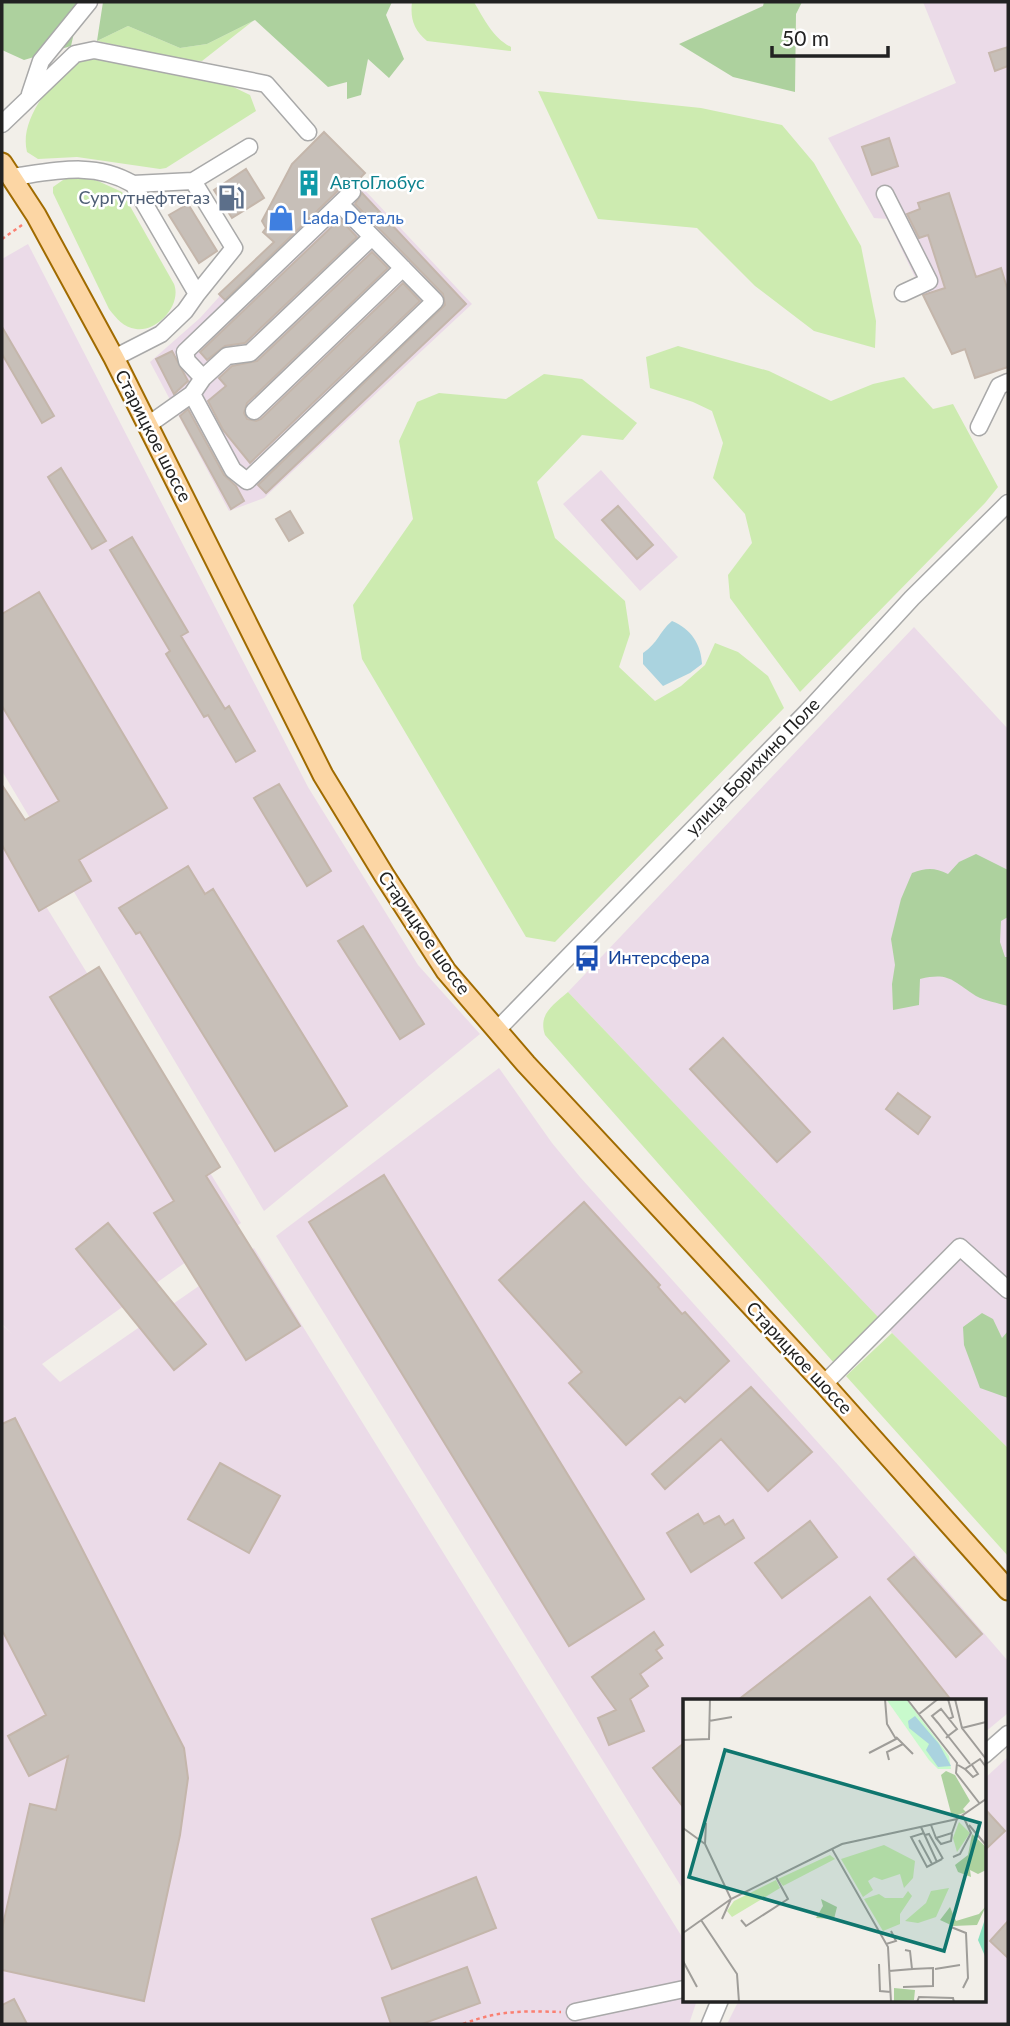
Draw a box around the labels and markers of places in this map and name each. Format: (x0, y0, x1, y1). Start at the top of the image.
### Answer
building icon: АвтоГлобус (294, 168, 324, 198)
place label: АвтоГлобус (330, 171, 425, 193)
fuel station icon: Сургутнефтегаз (216, 183, 246, 213)
place label: Сургутнефтегаз (79, 186, 210, 208)
shop icon: Lada Dеталь (266, 203, 296, 233)
place label: Lada Dеталь (302, 206, 404, 228)
bus stop icon: Интерсфера (572, 943, 602, 973)
place label: Интерсфера (608, 946, 710, 968)

